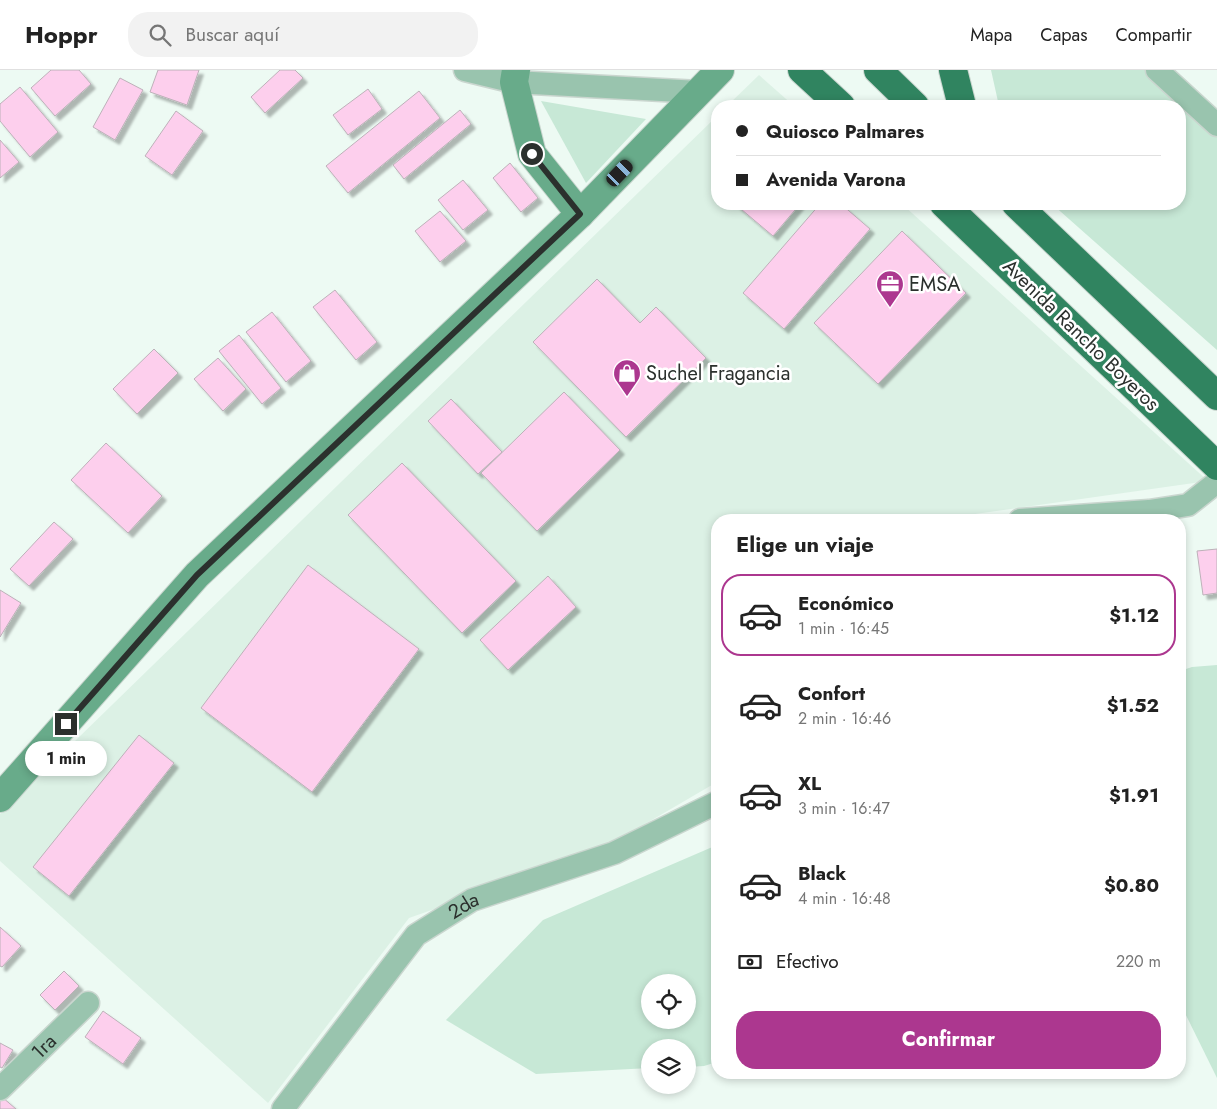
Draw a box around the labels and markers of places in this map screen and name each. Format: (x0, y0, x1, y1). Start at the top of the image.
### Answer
office icon: EMSA (875, 269, 905, 308)
place label: EMSA (909, 270, 961, 299)
shop icon: Suchel Fragancia (612, 358, 642, 397)
place label: Suchel Fragancia (646, 359, 790, 388)

